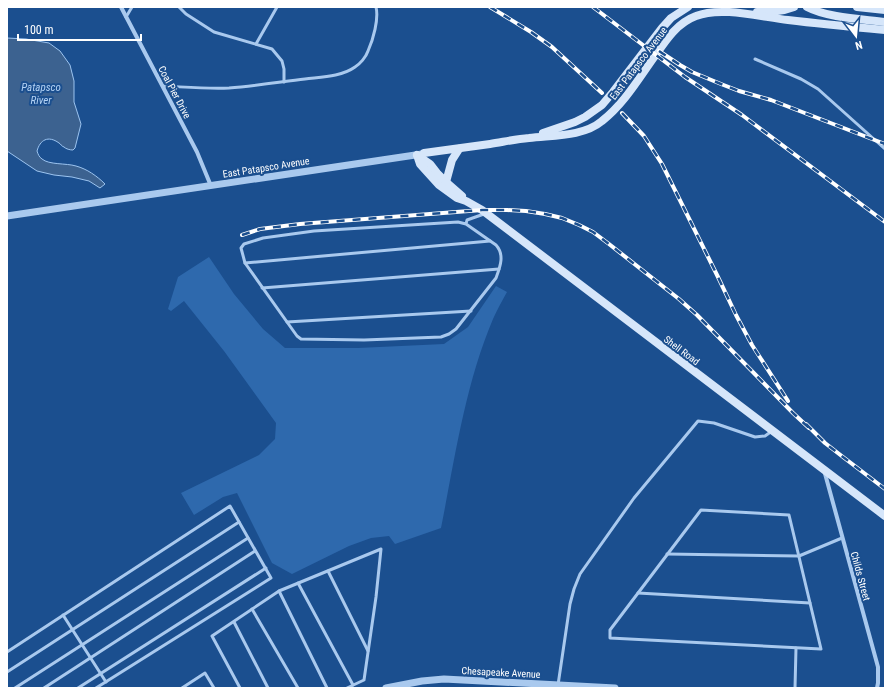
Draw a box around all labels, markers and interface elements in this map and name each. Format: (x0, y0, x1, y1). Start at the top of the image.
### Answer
scale bar (18, 16, 141, 42)
north arrow (836, 16, 876, 56)
text: 100 m (24, 23, 54, 37)
street label: East Patapsco Avenue (608, 25, 669, 102)
text: N (853, 38, 864, 52)
street label: Coal Pier Drive (156, 64, 193, 121)
water label: Patapsco River (21, 81, 61, 107)
street label: East Patapsco Avenue (222, 155, 311, 180)
street label: Shell Road (662, 333, 702, 367)
street label: Childs Street (849, 550, 872, 602)
street label: Chesapeake Avenue (461, 665, 541, 680)

